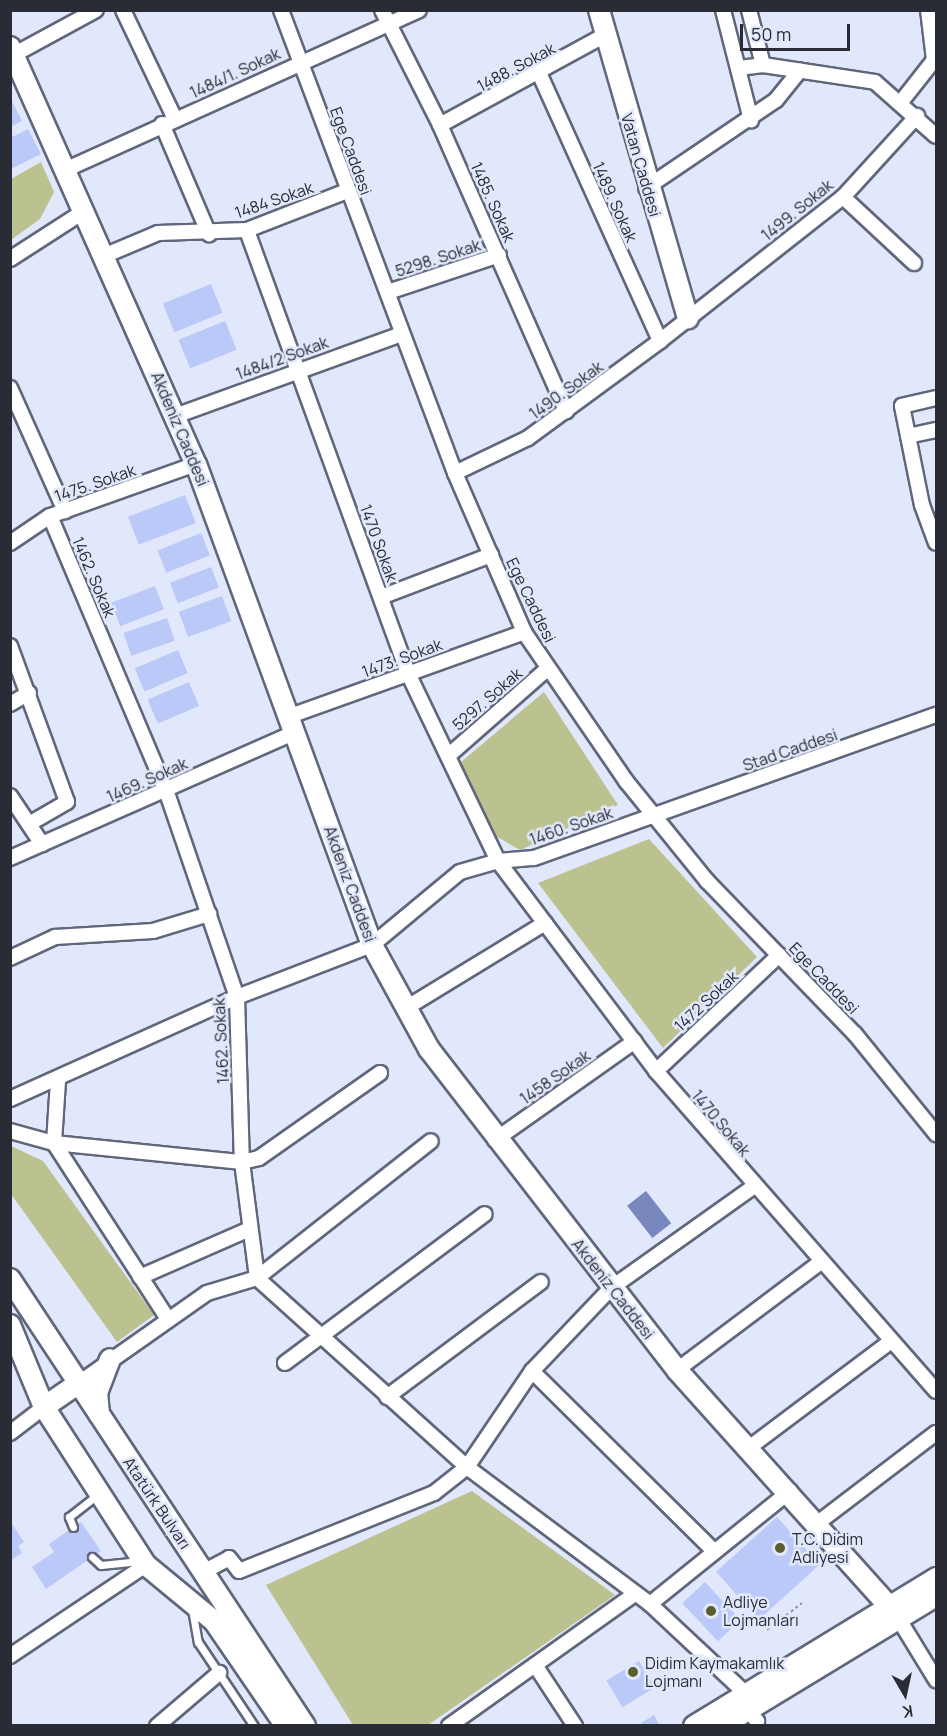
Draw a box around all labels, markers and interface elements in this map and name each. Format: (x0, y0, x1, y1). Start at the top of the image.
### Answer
scale bar (743, 12, 852, 50)
text: 50 m (751, 22, 791, 46)
street label: 1488. Sokak (474, 38, 558, 96)
street label: 1484/1. Sokak (187, 44, 283, 102)
street label: Ege Caddesi (326, 105, 376, 197)
street label: Vatan Caddesi (617, 111, 665, 219)
street label: 1485. Sokak (467, 159, 519, 245)
street label: 1489. Sokak (589, 159, 641, 245)
street label: 1499. Sokak (757, 175, 837, 245)
street label: 1484 Sokak (232, 178, 316, 222)
street label: 5298. Sokak (393, 235, 483, 281)
street label: 1484/2 Sokak (233, 332, 331, 384)
street label: 1490. Sokak (525, 357, 607, 423)
street label: Akdeniz Caddesi (147, 369, 213, 489)
street label: 1475. Sokak (52, 460, 138, 506)
street label: 1470 Sokak (356, 502, 402, 584)
street label: 1462. Sokak (68, 534, 120, 620)
street label: Ege Caddesi (502, 554, 560, 646)
street label: 1473. Sokak (359, 635, 445, 681)
street label: 5297. Sokak (448, 664, 526, 734)
street label: Stad Caddesi (740, 725, 840, 775)
street label: 1469. Sokak (104, 754, 190, 806)
street label: 1460. Sokak (527, 803, 615, 849)
street label: Akdeniz Caddesi (320, 823, 380, 945)
street label: Ege Caddesi (785, 938, 863, 1018)
street label: 1472 Sokak (670, 967, 742, 1035)
street label: 1462. Sokak (209, 998, 233, 1084)
street label: 1458 Sokak (516, 1046, 594, 1108)
street label: 1470 Sokak (688, 1086, 754, 1160)
street label: Akdeniz Caddesi (568, 1235, 658, 1343)
street label: Atatürk Bulvarı (119, 1453, 195, 1553)
place label: T.C. Didim Adliyesi (792, 1529, 863, 1567)
marker: T.C. Didim Adliyesi (773, 1541, 787, 1555)
place label: Adliye Lojmanları (723, 1592, 799, 1630)
marker: Adliye Lojmanları (704, 1604, 718, 1618)
place label: Didim Kaymakamlık Lojmanı (645, 1653, 784, 1691)
north arrow (875, 1664, 935, 1724)
marker: Didim Kaymakamlık Lojmanı (626, 1665, 640, 1679)
text: K (901, 1700, 915, 1723)

